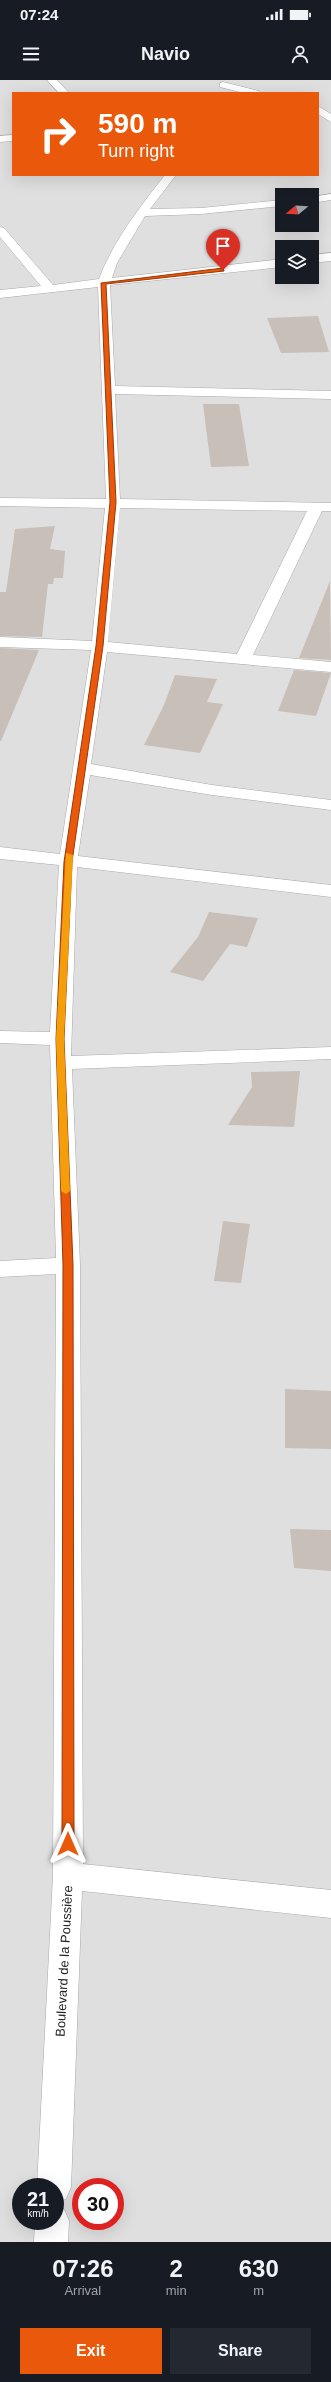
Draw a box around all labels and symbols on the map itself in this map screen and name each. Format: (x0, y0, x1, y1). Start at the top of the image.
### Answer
north arrow (275, 188, 319, 232)
pin (206, 229, 240, 270)
position arrow (47, 1823, 89, 1865)
street label: Boulevard de la Poussière (53, 1885, 75, 2037)
speed limit sign: 30 (72, 2178, 124, 2230)

